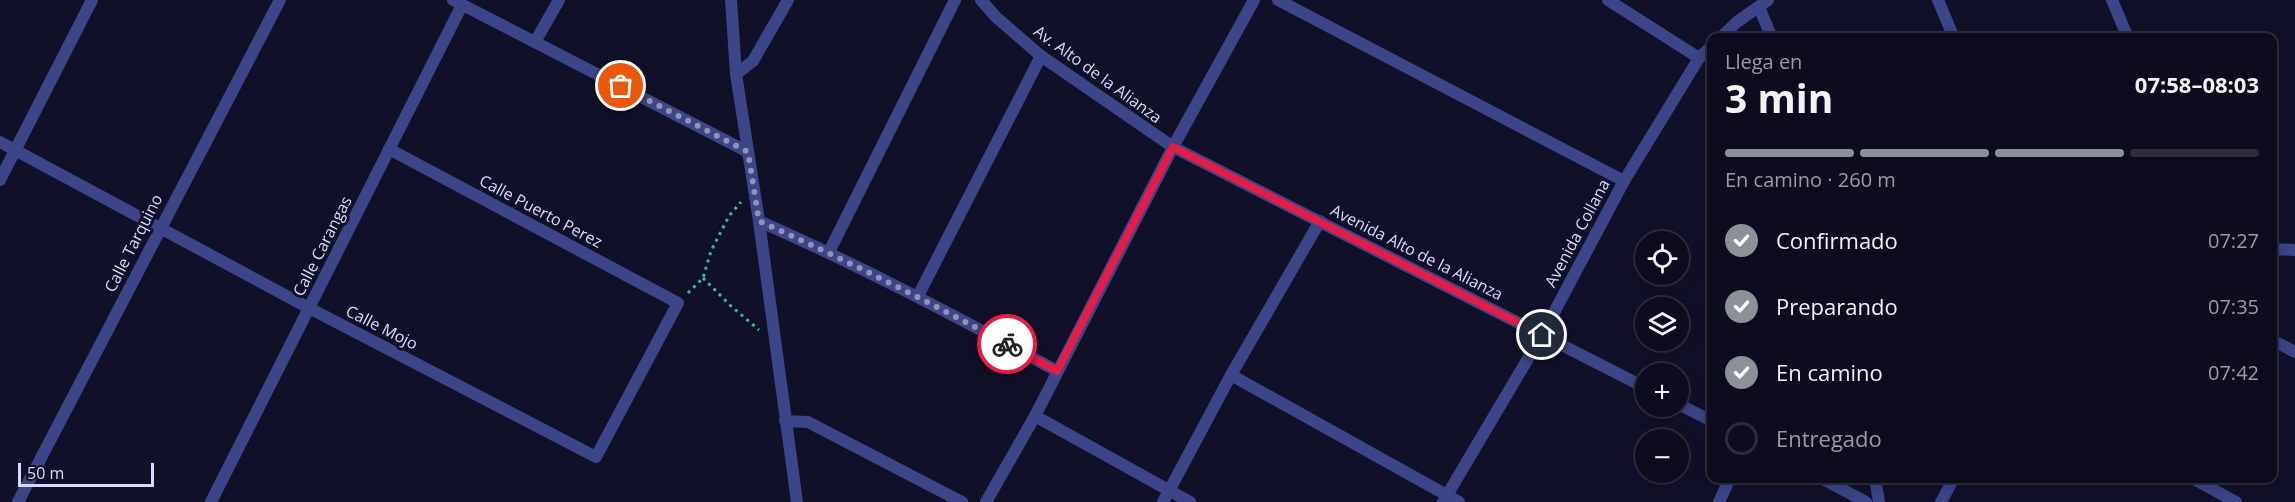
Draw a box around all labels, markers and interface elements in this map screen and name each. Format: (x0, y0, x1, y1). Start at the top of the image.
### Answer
street label: Av. Alto de la Alianza (1029, 20, 1167, 128)
text: Llega en (1725, 48, 1802, 75)
pin (595, 60, 646, 111)
icon: bag (604, 69, 637, 102)
text: 07:58–08:03 (2135, 69, 2259, 99)
text: 3 min (1725, 71, 1833, 124)
text: En camino · 260 m (1725, 166, 1896, 193)
street label: Calle Puerto Perez (476, 169, 606, 253)
street label: Avenida Collana (1539, 175, 1615, 291)
street label: Calle Tarquino (99, 190, 167, 296)
street label: Calle Carangas (287, 192, 357, 300)
street label: Avenida Alto de la Alianza (1327, 199, 1507, 305)
icon: check (1725, 224, 1758, 257)
text: Confirmado (1776, 225, 1898, 255)
text: 07:27 (2208, 227, 2259, 254)
map controls (1635, 231, 1689, 483)
button: locate (1635, 231, 1689, 285)
icon: check (1725, 290, 1758, 323)
text: Preparando (1776, 291, 1898, 321)
text: 07:35 (2208, 293, 2259, 320)
button: layers (1635, 297, 1689, 351)
street label: Calle Mojo (342, 300, 422, 354)
pin (1516, 309, 1567, 360)
courier (977, 314, 1037, 374)
icon: home (1525, 318, 1558, 351)
icon: bike (991, 328, 1024, 361)
icon: check (1725, 356, 1758, 389)
text: En camino (1776, 357, 1883, 387)
text: 07:42 (2208, 359, 2259, 386)
button: + (1635, 363, 1689, 417)
text: Entregado (1776, 423, 1882, 453)
button: − (1635, 429, 1689, 483)
scale bar (18, 460, 154, 488)
text: 50 m (27, 462, 64, 484)

